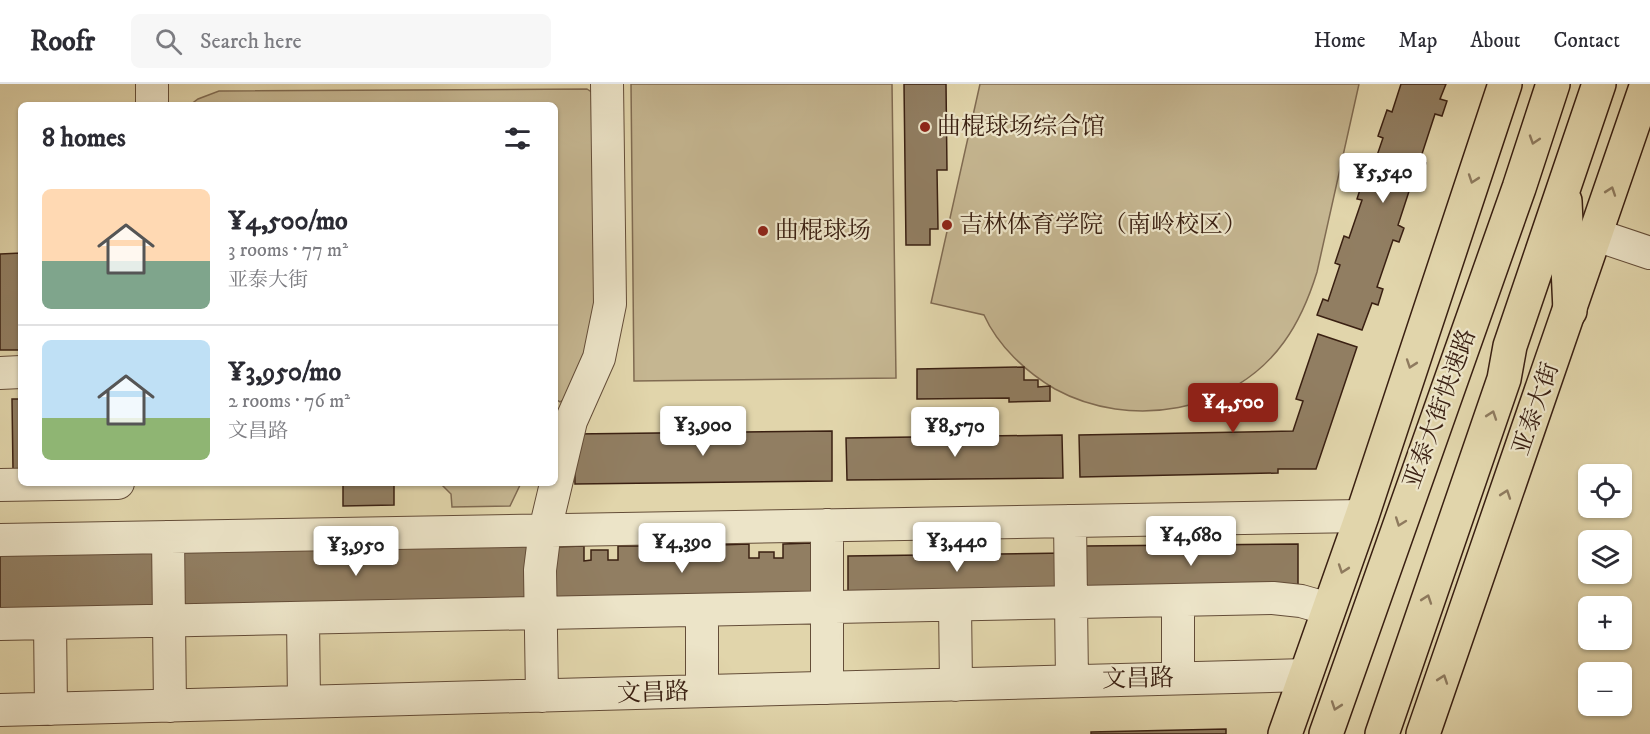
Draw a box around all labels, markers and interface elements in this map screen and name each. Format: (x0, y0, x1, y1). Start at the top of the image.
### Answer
search box (131, 14, 551, 68)
text: Roofr (30, 24, 95, 59)
icon: search (152, 25, 185, 58)
text: Search here (200, 28, 302, 55)
text: Home (1314, 28, 1366, 54)
text: Map (1399, 28, 1437, 54)
text: About (1470, 28, 1521, 54)
text: Contact (1554, 28, 1620, 54)
place label: 曲棍球场综合馆 (937, 112, 1105, 142)
marker: 曲棍球场综合馆 (918, 120, 932, 134)
text: 8 homes (42, 122, 126, 155)
icon: filters (501, 122, 534, 155)
one-way arrow (1529, 134, 1542, 145)
pin: ¥5,540 (1334, 153, 1432, 204)
text: ¥5,540 (1353, 160, 1413, 185)
one-way arrow (1467, 173, 1480, 184)
one-way arrow (1603, 186, 1616, 197)
text: ¥4,500/mo (228, 205, 348, 238)
place label: 吉林体育学院（南岭校区） (959, 210, 1247, 240)
icon: home (90, 213, 162, 285)
place label: 曲棍球场 (775, 216, 871, 246)
marker: 吉林体育学院（南岭校区） (940, 218, 954, 232)
marker: 曲棍球场 (756, 224, 770, 238)
text: 3 rooms · 77 m² (228, 238, 348, 263)
text: 亚泰大街 (228, 268, 308, 293)
street label: 亚泰大街快速路 (1397, 325, 1483, 493)
text: ¥3,950/mo (228, 356, 341, 389)
one-way arrow (1405, 358, 1418, 369)
street label: 亚泰大街 (1506, 359, 1566, 459)
icon: home (90, 364, 162, 436)
pin: ¥4,500 (1184, 383, 1282, 434)
text: 2 rooms · 76 m² (228, 389, 350, 414)
text: ¥4,500 (1202, 390, 1264, 415)
pin: ¥3,900 (654, 406, 752, 457)
pin: ¥8,570 (906, 407, 1004, 458)
one-way arrow (1484, 410, 1497, 421)
text: ¥3,900 (674, 413, 732, 438)
text: ¥8,570 (925, 414, 985, 439)
text: 文昌路 (228, 419, 288, 444)
map controls (1578, 464, 1632, 716)
button: locate (1578, 464, 1632, 518)
one-way arrow (1499, 490, 1512, 500)
pin: ¥4,680 (1142, 516, 1240, 567)
one-way arrow (1395, 516, 1408, 527)
pin: ¥3,440 (908, 522, 1006, 573)
pin: ¥4,390 (633, 523, 731, 574)
text: ¥4,680 (1160, 523, 1222, 548)
pin: ¥3,950 (307, 526, 405, 577)
text: ¥3,440 (927, 529, 987, 554)
text: ¥4,390 (652, 530, 712, 555)
button: layers (1578, 530, 1632, 584)
text: ¥3,950 (328, 533, 384, 558)
one-way arrow (1337, 563, 1350, 574)
one-way arrow (1420, 594, 1433, 605)
button: + (1578, 596, 1632, 650)
button: − (1578, 662, 1632, 716)
street label: 文昌路 (1102, 663, 1174, 695)
one-way arrow (1435, 674, 1448, 685)
street label: 文昌路 (616, 677, 690, 709)
one-way arrow (1331, 700, 1343, 711)

